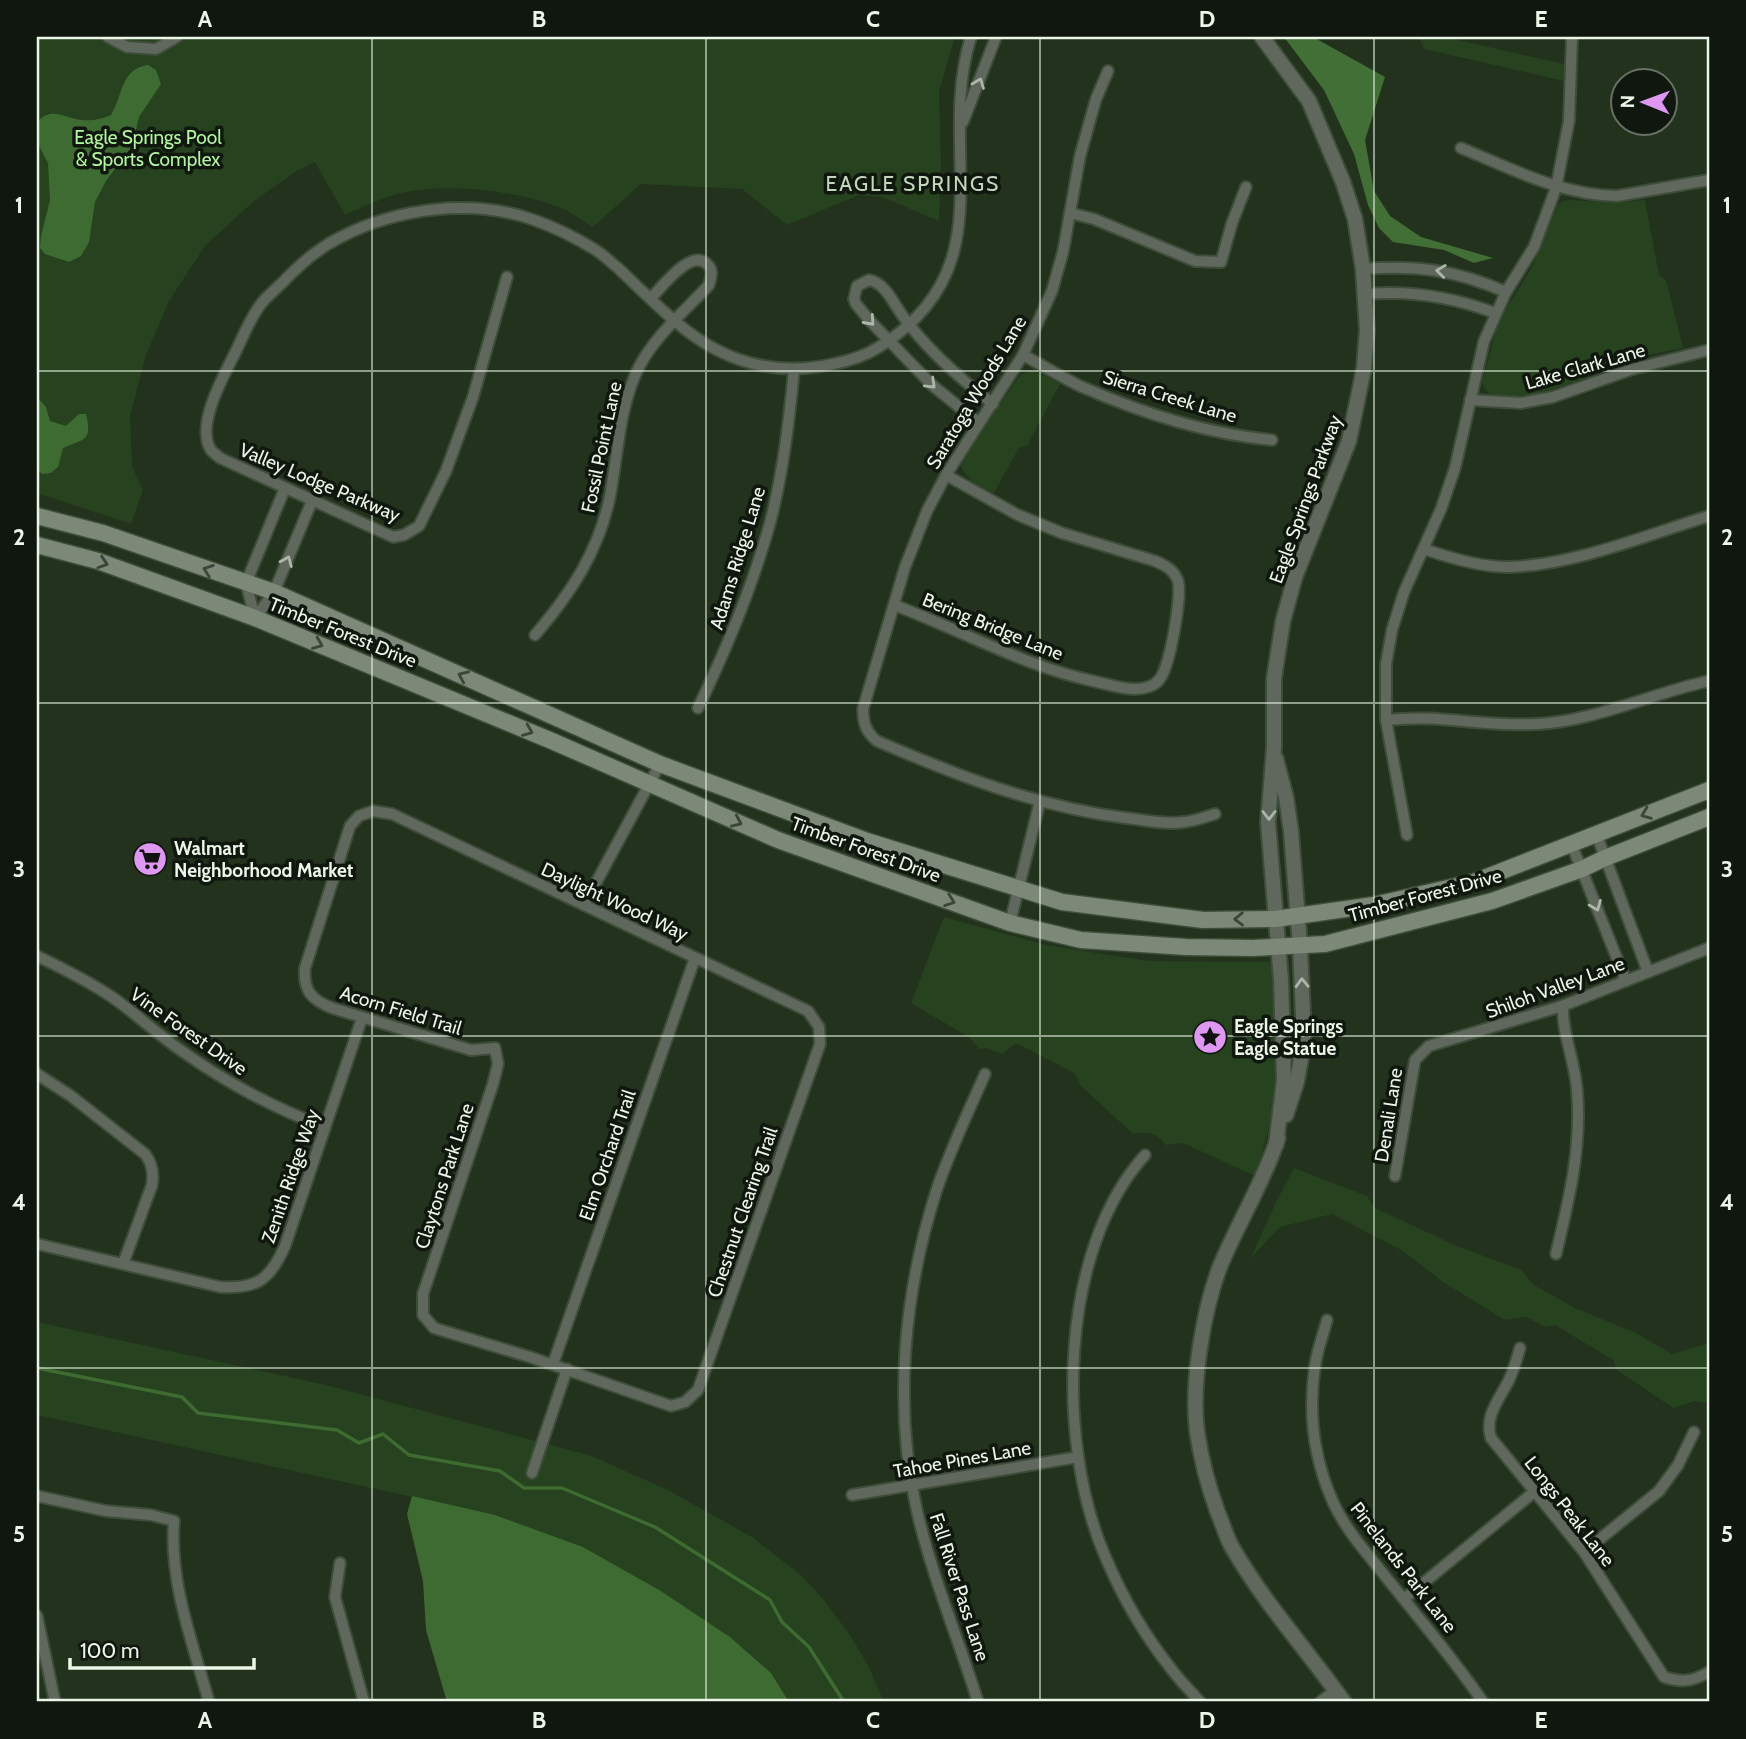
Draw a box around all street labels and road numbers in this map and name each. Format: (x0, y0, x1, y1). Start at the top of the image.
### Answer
street label: Saratoga Woods Lane (922, 311, 1031, 473)
street label: Lake Clark Lane (1522, 338, 1648, 395)
street label: Sierra Creek Lane (1100, 365, 1240, 428)
street label: Fossil Point Lane (576, 379, 627, 515)
street label: Eagle Springs Parkway (1264, 411, 1347, 587)
street label: Valley Lodge Parkway (236, 438, 404, 527)
street label: Adams Ridge Lane (705, 484, 770, 632)
street label: Bering Bridge Lane (919, 588, 1067, 665)
street label: Timber Forest Drive (266, 592, 420, 673)
street label: Timber Forest Drive (788, 812, 944, 887)
street label: Daylight Wood Way (538, 857, 692, 946)
street label: Timber Forest Drive (1346, 864, 1504, 927)
street label: Shiloh Valley Lane (1483, 952, 1628, 1023)
street label: Acorn Field Trail (337, 981, 465, 1040)
street label: Vine Forest Drive (126, 983, 252, 1080)
street label: Denali Lane (1370, 1066, 1407, 1164)
street label: Elm Orchard Trail (574, 1086, 641, 1224)
street label: Claytons Park Lane (410, 1100, 479, 1252)
street label: Zenith Ridge Way (257, 1106, 324, 1246)
street label: Chestnut Clearing Trail (703, 1124, 783, 1300)
street label: Tahoe Pines Lane (892, 1436, 1033, 1483)
street label: Longs Peak Lane (1520, 1452, 1620, 1571)
street label: Pinelands Park Lane (1345, 1497, 1462, 1637)
street label: Fall River Pass Lane (925, 1510, 994, 1664)

